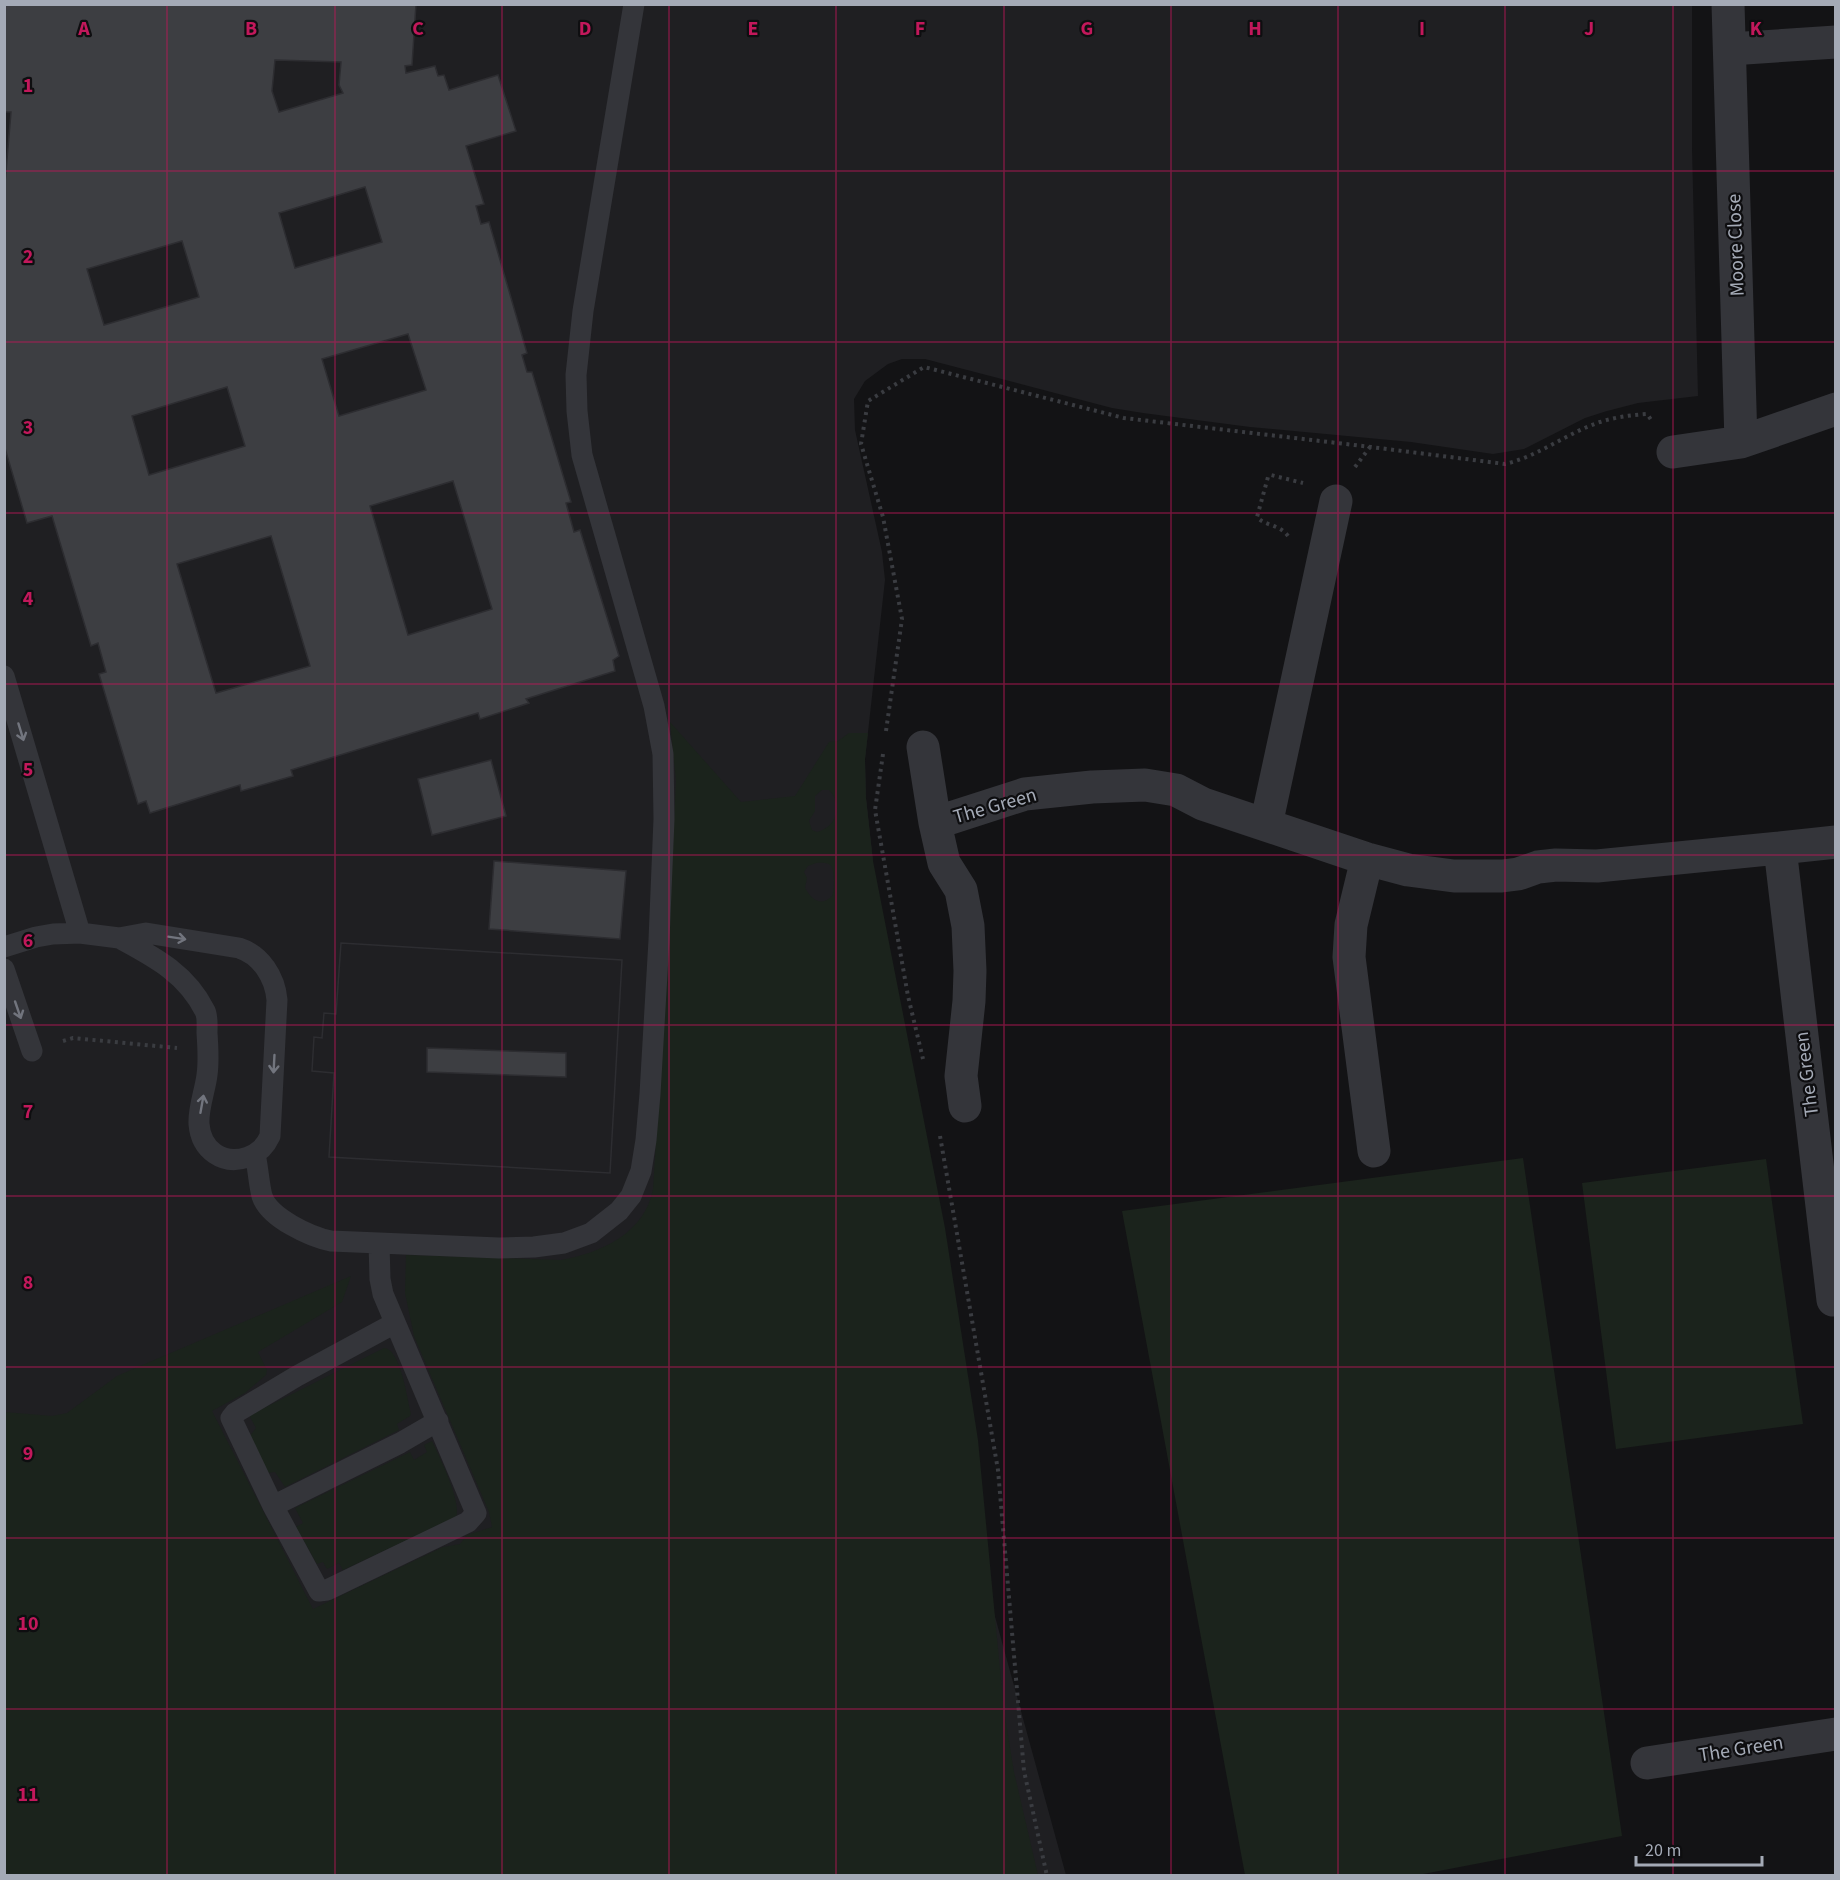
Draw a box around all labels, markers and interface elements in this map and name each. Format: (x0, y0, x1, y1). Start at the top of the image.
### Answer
text: A (77, 15, 90, 43)
text: B (245, 15, 257, 43)
text: C (412, 15, 424, 43)
text: D (579, 15, 591, 43)
text: E (748, 15, 758, 43)
text: F (915, 15, 925, 43)
text: G (1081, 15, 1093, 43)
text: H (1248, 15, 1262, 43)
text: I (1419, 15, 1425, 43)
text: J (1584, 15, 1594, 43)
text: K (1750, 15, 1763, 43)
text: 1 (23, 72, 33, 100)
street label: Moore Close (1720, 193, 1752, 297)
text: 2 (23, 243, 33, 271)
text: 3 (23, 414, 33, 442)
text: 4 (23, 585, 34, 613)
one-way arrow (16, 722, 27, 741)
text: 5 (23, 756, 33, 784)
street label: The Green (950, 781, 1040, 831)
text: 6 (23, 927, 33, 955)
one-way arrow (166, 933, 186, 944)
one-way arrow (14, 1000, 25, 1019)
street label: The Green (1788, 1030, 1826, 1118)
one-way arrow (268, 1053, 279, 1073)
one-way arrow (196, 1094, 207, 1114)
text: 7 (23, 1098, 33, 1126)
text: 8 (23, 1269, 33, 1297)
text: 9 (23, 1440, 33, 1468)
text: 10 (17, 1610, 39, 1638)
street label: The Green (1697, 1728, 1785, 1770)
text: 11 (17, 1781, 39, 1809)
scale bar (1636, 1829, 1762, 1867)
text: 20 m (1645, 1838, 1681, 1863)

